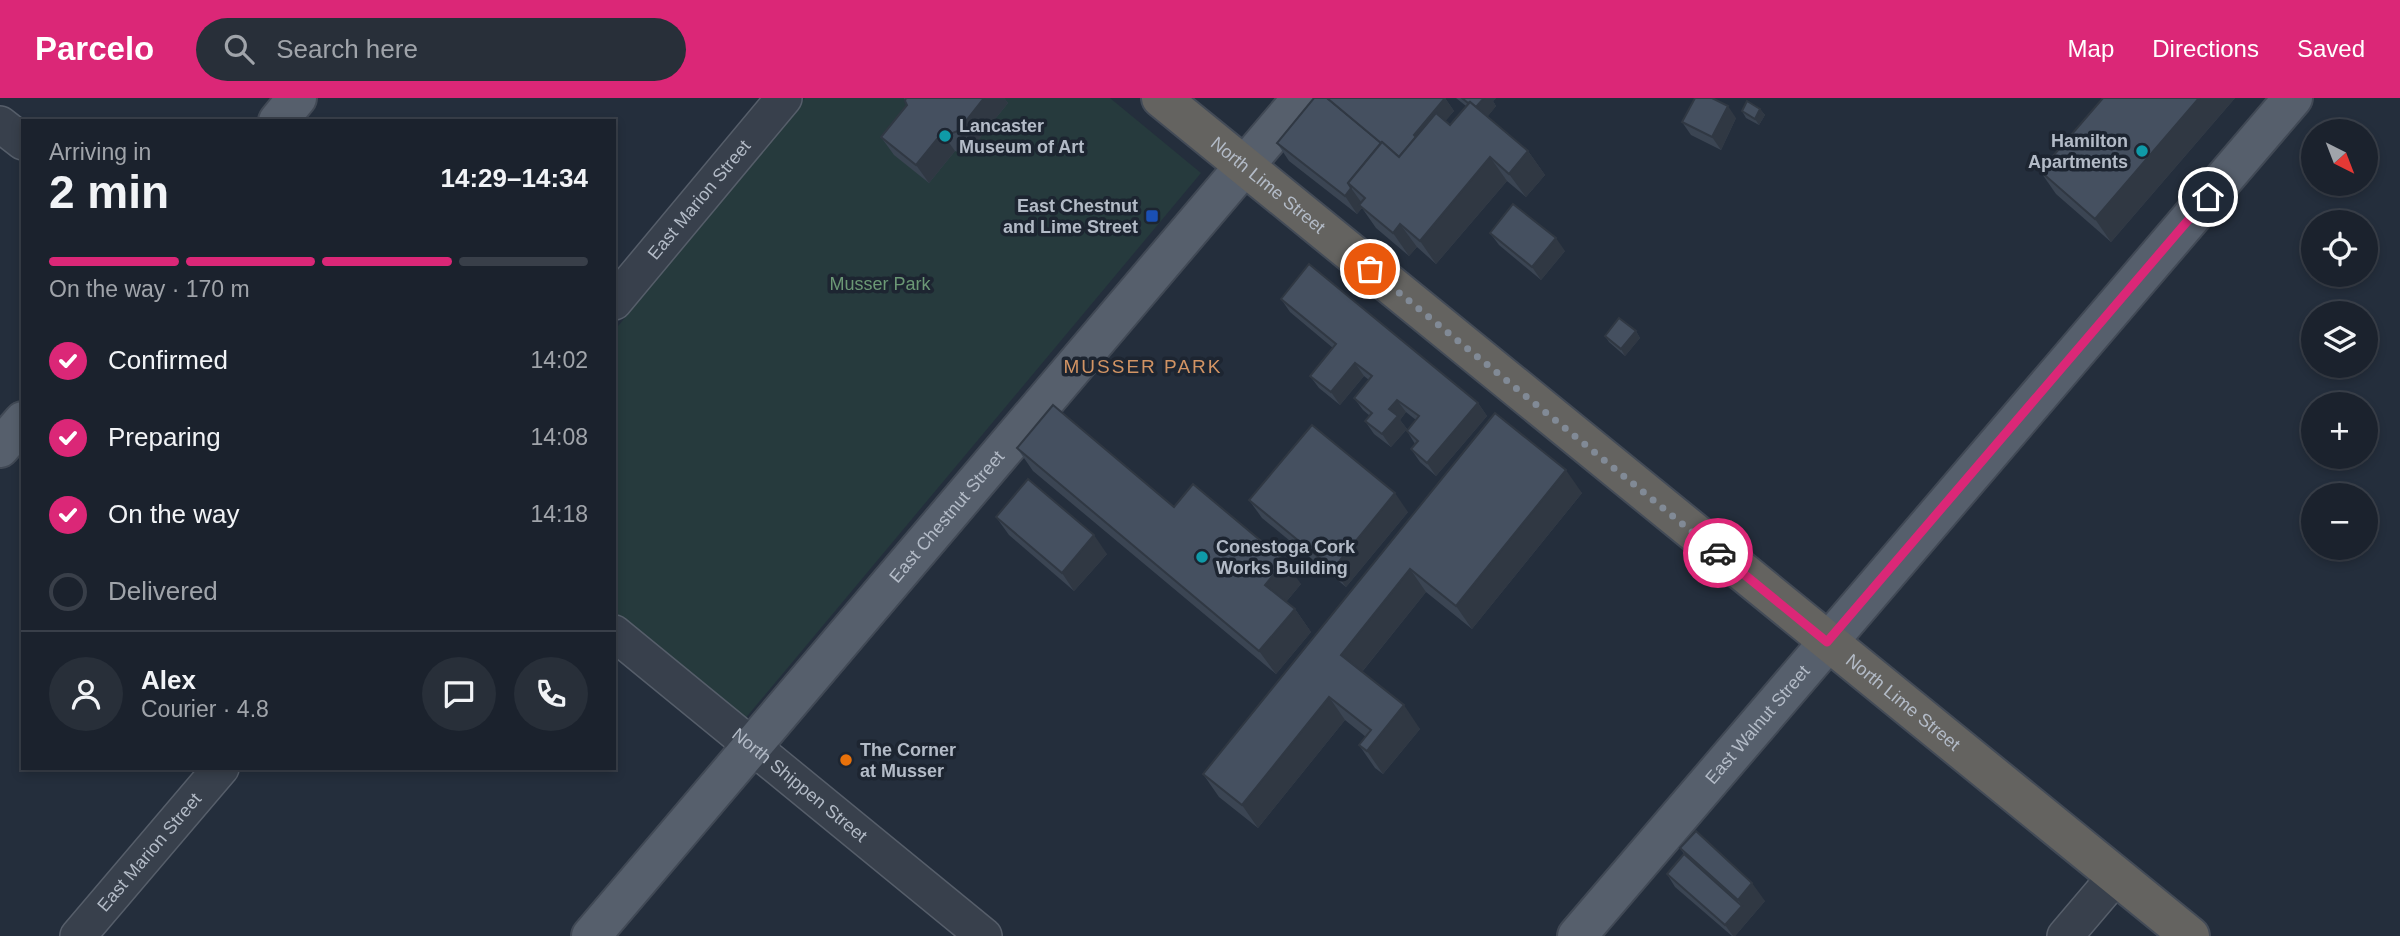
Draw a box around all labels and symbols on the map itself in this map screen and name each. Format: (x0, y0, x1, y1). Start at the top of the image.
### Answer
place label: Lancaster Museum of Art (959, 116, 1084, 157)
north arrow (2301, 119, 2378, 196)
marker: Lancaster Museum of Art (937, 128, 953, 144)
place label: Hamilton Apartments (2028, 131, 2128, 172)
street label: North Lime Street (1207, 133, 1329, 237)
street label: East Marion Street (644, 136, 755, 264)
marker: Hamilton Apartments (2134, 143, 2150, 159)
pin (2178, 167, 2238, 227)
place label: East Chestnut and Lime Street (1003, 196, 1138, 237)
marker: East Chestnut and Lime Street (1144, 208, 1160, 224)
pin (1340, 239, 1400, 299)
park label: Musser Park (829, 274, 932, 294)
district label: MUSSER PARK (1064, 356, 1222, 377)
street label: East Chestnut Street (885, 447, 1008, 586)
courier (1683, 518, 1753, 588)
place label: Conestoga Cork Works Building (1216, 537, 1356, 578)
marker: Conestoga Cork Works Building (1194, 549, 1210, 565)
street label: North Lime Street (1842, 650, 1964, 755)
street label: East Walnut Street (1701, 661, 1814, 788)
street label: North Shippen Street (728, 724, 871, 846)
place label: The Corner at Musser (860, 740, 956, 781)
marker: The Corner at Musser (838, 752, 854, 768)
street label: East Marion Street (93, 789, 205, 916)

